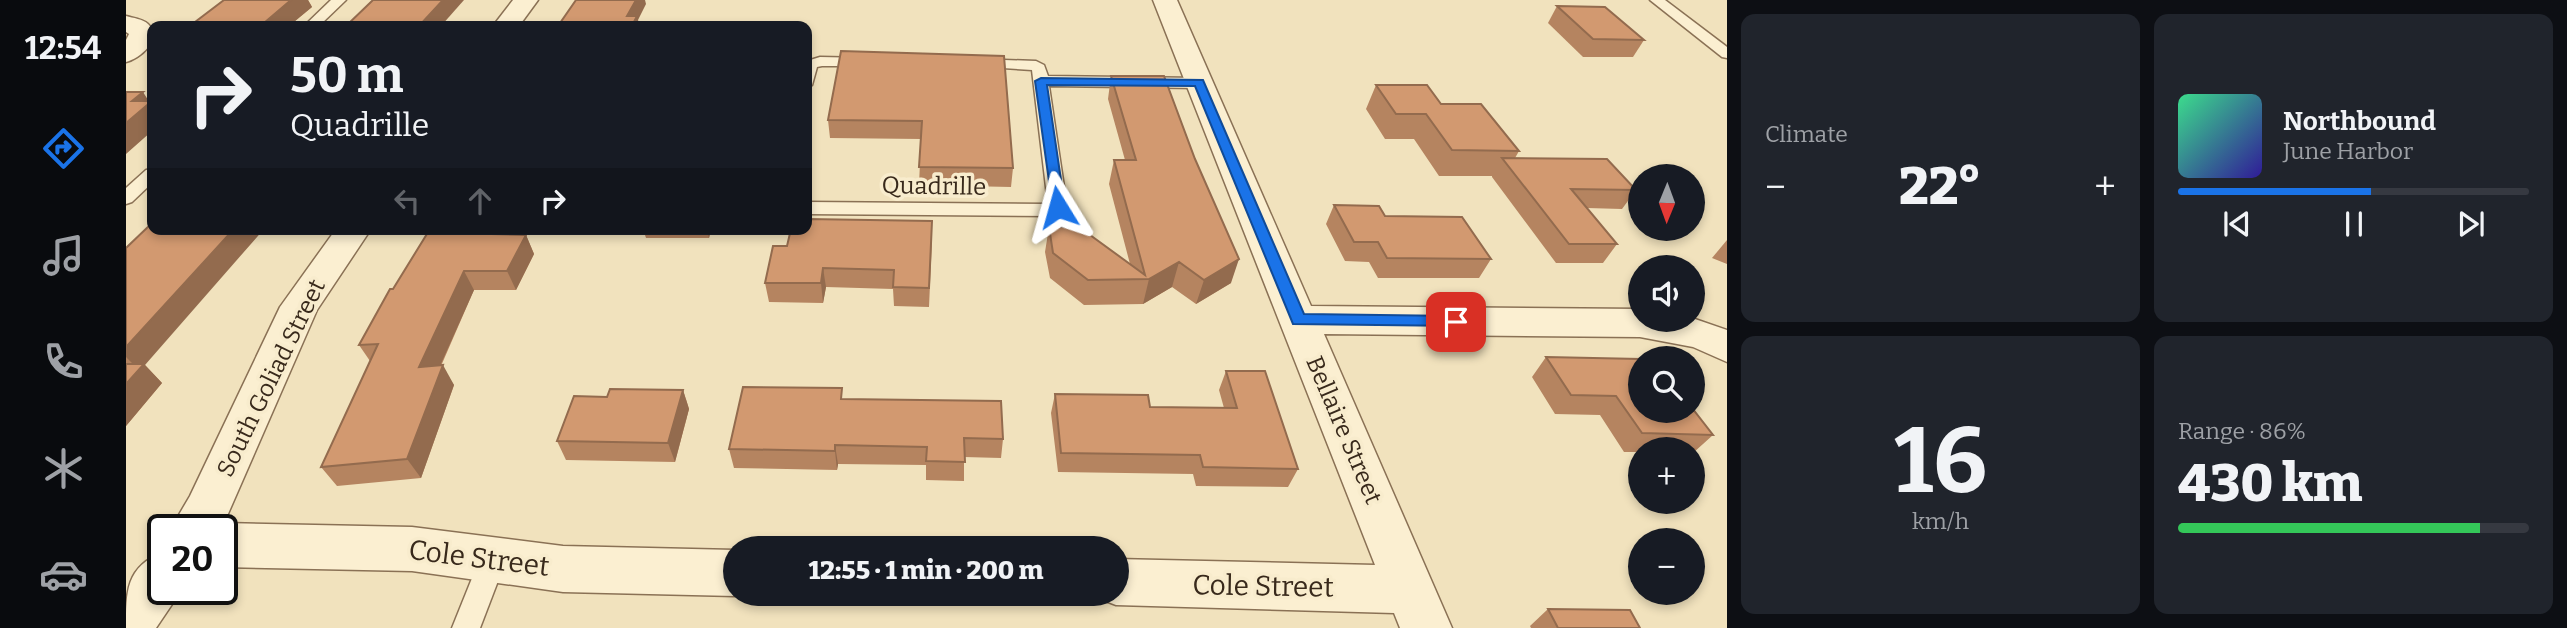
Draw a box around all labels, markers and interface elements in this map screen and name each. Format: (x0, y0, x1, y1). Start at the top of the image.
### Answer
text: 12:54 (25, 29, 101, 67)
text: 50 m (290, 46, 403, 105)
icon: right (175, 49, 266, 140)
text: Quadrille (290, 106, 429, 144)
text: Northbound (2283, 106, 2436, 137)
text: Climate (1765, 120, 1848, 148)
icon: directions (39, 124, 88, 173)
text: June Harbor (2283, 137, 2413, 165)
text: 22° (1899, 155, 1981, 218)
north arrow (1628, 164, 1704, 242)
map controls (1628, 164, 1705, 605)
text: − (1765, 164, 1786, 210)
text: + (2094, 164, 2116, 210)
position arrow (1021, 170, 1095, 244)
street label: Quadrille (882, 171, 986, 201)
icon: left (388, 182, 426, 220)
icon: ahead (461, 182, 499, 220)
icon: right (534, 182, 572, 220)
icon: previous (2218, 205, 2256, 243)
icon: pause (2335, 205, 2373, 243)
icon: next (2452, 205, 2490, 243)
icon: music (39, 231, 88, 280)
button: sound (1628, 255, 1705, 332)
street label: South Goliad Street (211, 275, 331, 481)
pin (1426, 292, 1486, 352)
icon: arrive (1437, 303, 1475, 341)
icon: phone (39, 337, 88, 386)
button: search (1628, 346, 1705, 423)
street label: Bellaire Street (1300, 352, 1388, 508)
text: 16 (1894, 407, 1987, 516)
text: Range · 86% (2178, 417, 2306, 445)
button: + (1628, 437, 1705, 514)
icon: climate (39, 444, 88, 493)
text: 430 km (2178, 452, 2363, 515)
text: km/h (1912, 507, 1969, 535)
speed limit sign: 20 (147, 514, 238, 605)
button: − (1628, 528, 1705, 605)
street label: Cole Street (407, 533, 551, 583)
icon: car (39, 550, 88, 599)
text: 12:55 · 1 min · 200 m (809, 555, 1043, 586)
street label: Cole Street (1192, 568, 1334, 604)

